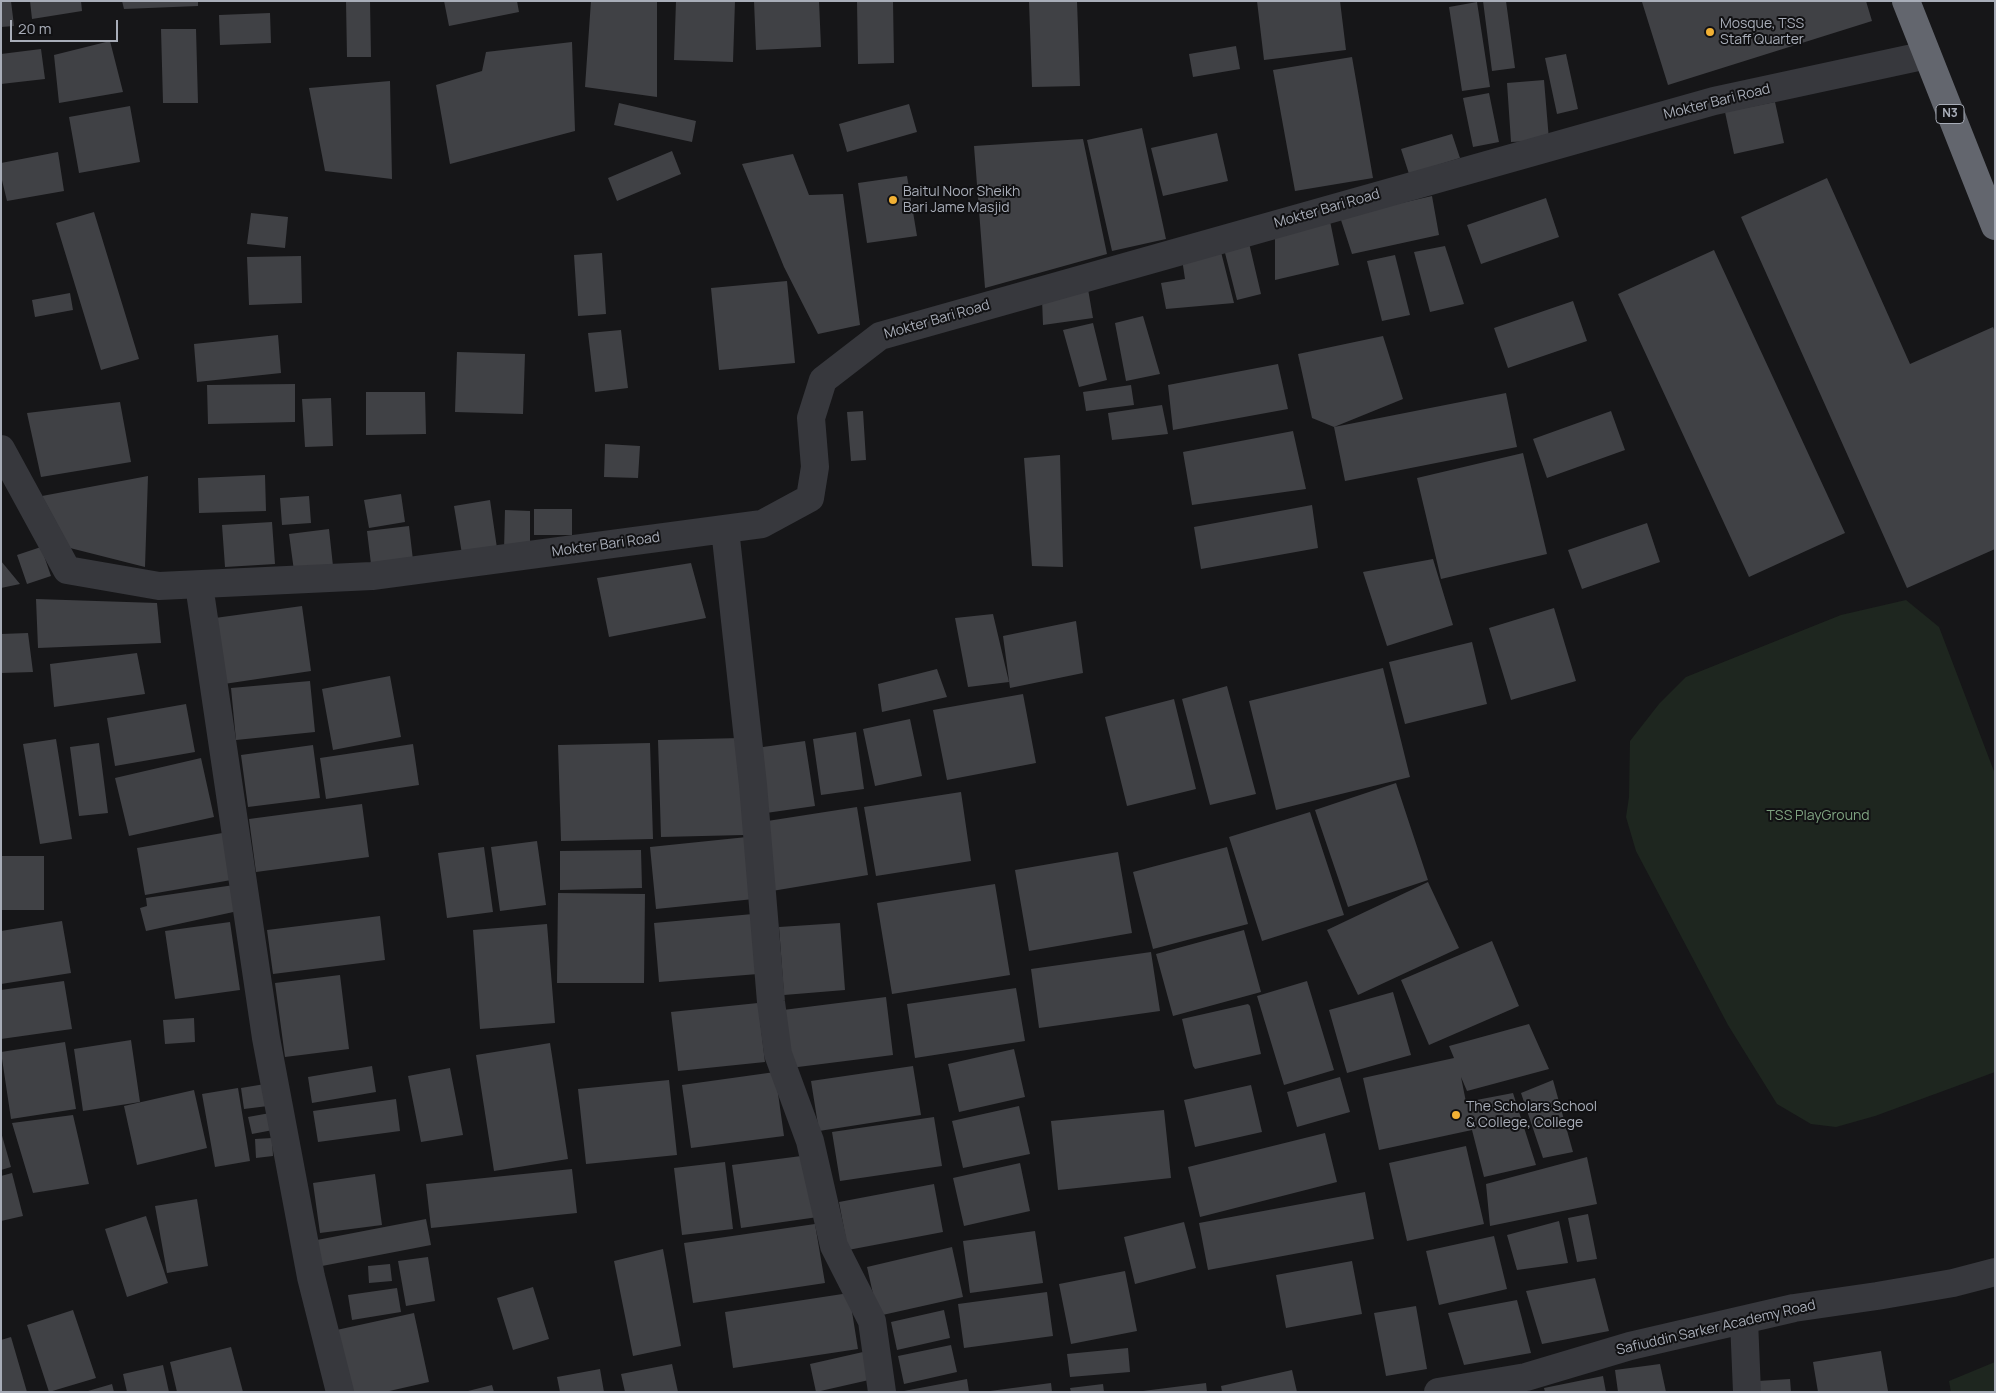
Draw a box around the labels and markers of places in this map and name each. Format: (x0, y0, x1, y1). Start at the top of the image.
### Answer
place label: Mosque, TSS Staff Quarter (1720, 16, 1804, 48)
marker: Mosque, TSS Staff Quarter (1704, 26, 1716, 38)
place label: Baitul Noor Sheikh Bari Jame Masjid (903, 184, 1020, 216)
marker: Baitul Noor Sheikh Bari Jame Masjid (887, 194, 899, 206)
place label: The Scholars School & College, College (1466, 1099, 1597, 1132)
marker: The Scholars School & College, College (1450, 1109, 1462, 1121)

